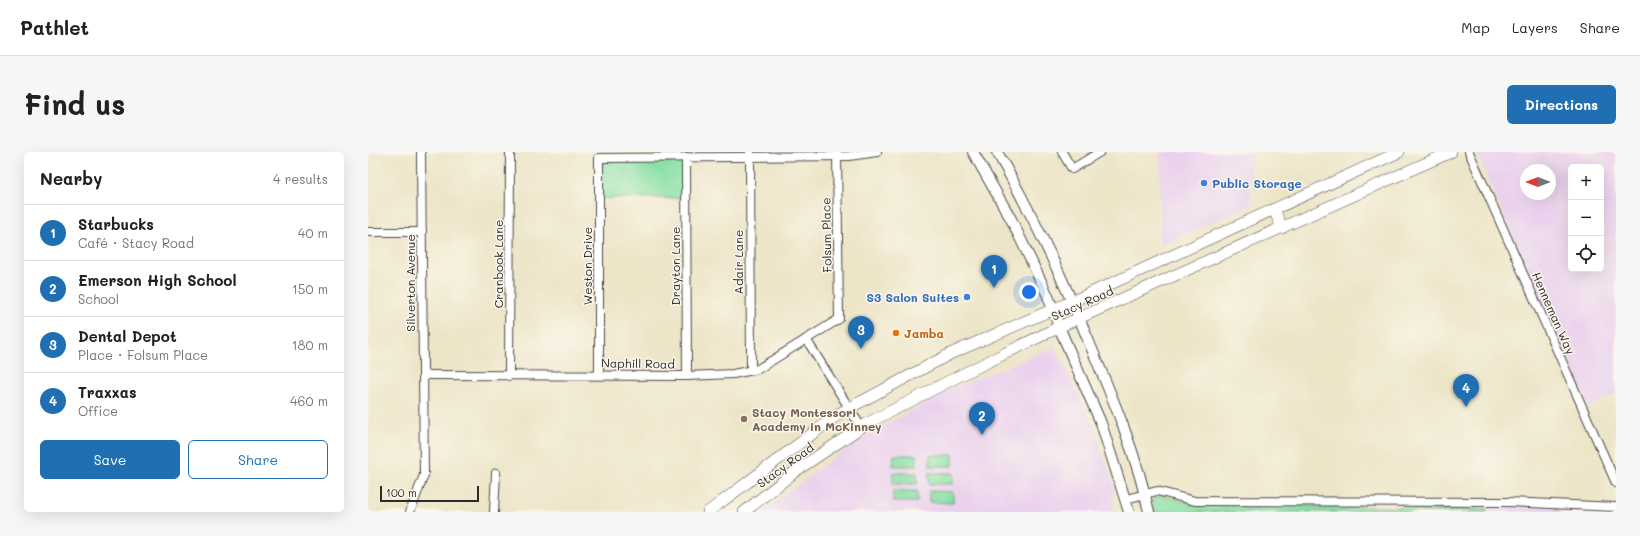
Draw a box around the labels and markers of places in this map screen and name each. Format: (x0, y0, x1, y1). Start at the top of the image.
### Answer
place label: Public Storage (1212, 175, 1302, 191)
marker: Public Storage (1199, 178, 1209, 188)
pin: 1 (981, 255, 1007, 288)
place label: S3 Salon Suites (866, 289, 959, 305)
marker: S3 Salon Suites (962, 292, 972, 302)
pin: 3 (848, 316, 874, 349)
place label: Jamba (904, 325, 944, 341)
marker: Jamba (891, 328, 901, 338)
pin: 4 (1453, 374, 1479, 407)
pin: 2 (969, 402, 995, 435)
place label: Stacy Montessori Academy in McKinney (752, 404, 882, 434)
marker: Stacy Montessori Academy in McKinney (739, 414, 749, 424)

